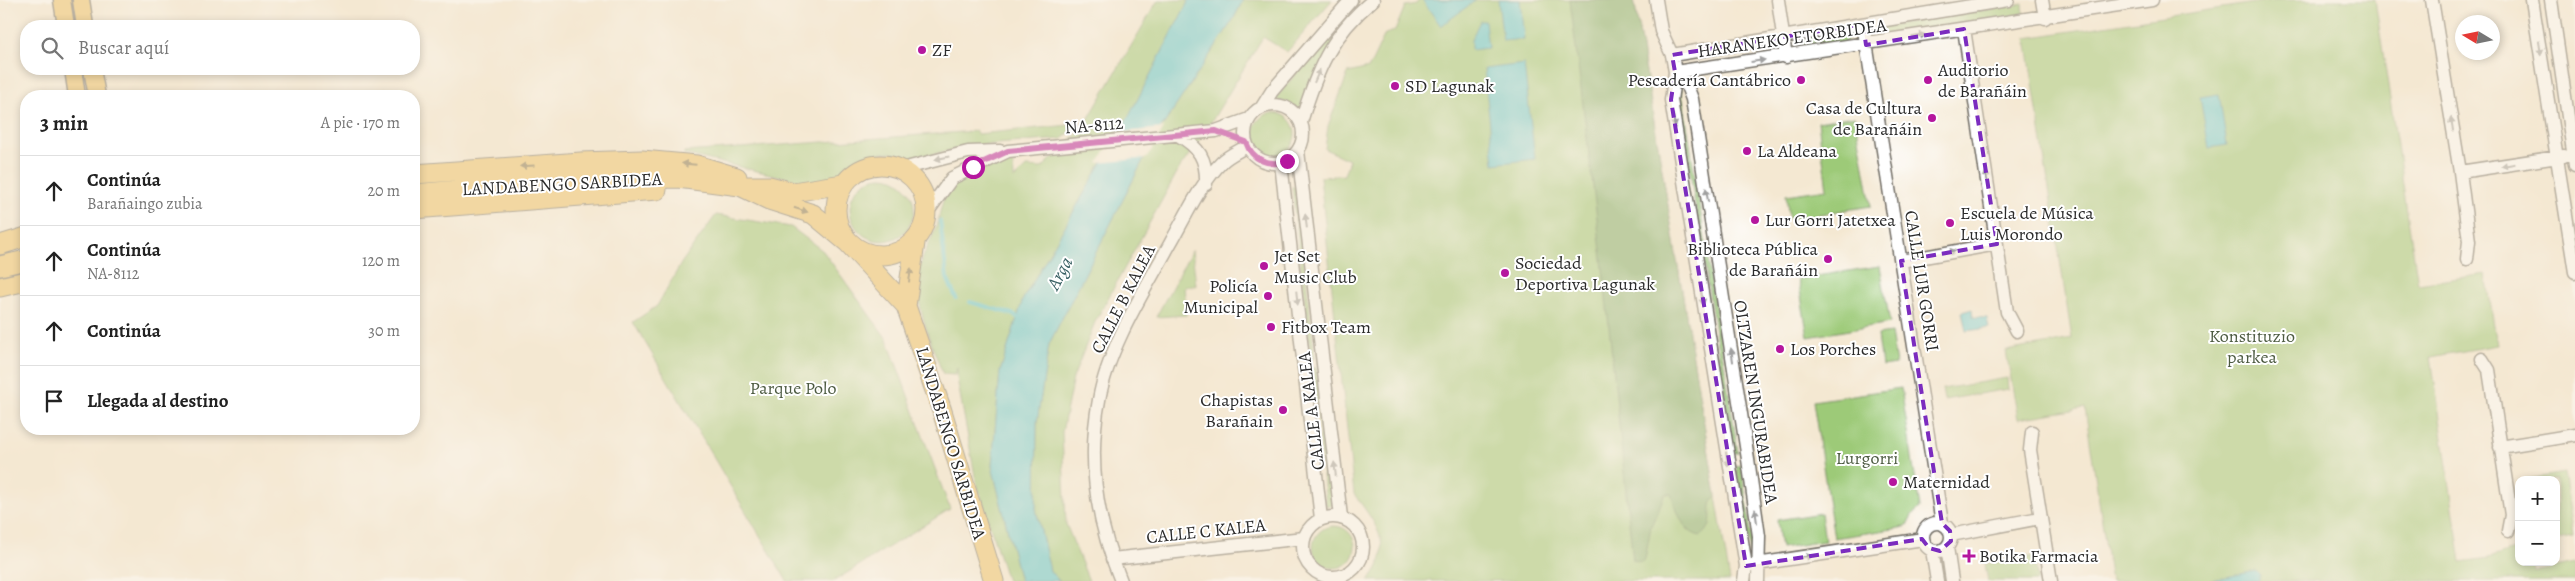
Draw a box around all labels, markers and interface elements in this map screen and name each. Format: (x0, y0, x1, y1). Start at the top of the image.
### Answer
street label: HARANEKO ETORBIDEA (1696, 13, 1889, 63)
north arrow (2455, 15, 2500, 60)
search box (20, 20, 420, 75)
one-way arrow (1911, 32, 1927, 40)
icon: search (38, 34, 66, 62)
text: Buscar aquí (78, 35, 169, 61)
place label: ZF (932, 38, 951, 62)
one-way arrow (2536, 41, 2544, 57)
marker: ZF (916, 44, 928, 56)
one-way arrow (1750, 57, 1766, 65)
place label: Auditorio de Barañáin (1937, 58, 2027, 103)
place label: Pescadería Cantábrico (1628, 68, 1791, 92)
one-way arrow (1313, 69, 1321, 83)
place label: SD Lagunak (1405, 74, 1494, 98)
marker: Pescadería Cantábrico (1795, 74, 1807, 86)
marker: Auditorio de Barañáin (1922, 74, 1934, 86)
marker: SD Lagunak (1389, 80, 1401, 92)
place label: Casa de Cultura de Barañáin (1806, 96, 1923, 141)
text: 3 min (40, 109, 88, 137)
street label: NA-8112 (1064, 110, 1125, 140)
text: A pie · 170 m (321, 112, 400, 134)
marker: Casa de Cultura de Barañáin (1926, 112, 1938, 124)
one-way arrow (1671, 113, 1679, 129)
one-way arrow (2448, 116, 2456, 132)
place label: La Aldeana (1757, 139, 1838, 163)
marker: La Aldeana (1741, 145, 1753, 157)
route end (1276, 150, 1299, 173)
one-way arrow (933, 154, 949, 162)
route start (962, 156, 985, 179)
one-way arrow (680, 160, 696, 168)
one-way arrow (2500, 161, 2516, 169)
one-way arrow (518, 162, 534, 170)
text: Continúa (87, 167, 161, 193)
street label: LANDABENGO SARBIDEA (461, 167, 663, 201)
one-way arrow (1983, 170, 1991, 186)
icon: ahead (40, 177, 68, 205)
text: 20 m (367, 180, 400, 202)
one-way arrow (1702, 186, 1710, 202)
text: Barañaingo zubia (87, 193, 202, 215)
place label: Escuela de Música Luis Morondo (1960, 201, 2094, 246)
one-way arrow (794, 207, 809, 214)
place label: Lur Gorri Jatetxea (1765, 208, 1896, 232)
street label: CALLE LUR GORRI (1899, 209, 1945, 353)
one-way arrow (1302, 212, 1310, 228)
marker: Lur Gorri Jatetxea (1749, 214, 1761, 226)
marker: Escuela de Música Luis Morondo (1944, 217, 1956, 229)
text: Continúa (87, 237, 161, 263)
place label: Biblioteca Pública de Barañáin (1687, 237, 1819, 282)
street label: CALLE B KALEA (1085, 240, 1161, 358)
place label: Jet Set Music Club (1274, 244, 1357, 289)
icon: ahead (40, 247, 68, 275)
one-way arrow (1941, 248, 1957, 256)
text: 120 m (362, 250, 400, 272)
place label: Sociedad Deportiva Lagunak (1515, 251, 1655, 296)
water label: Arga (1040, 252, 1079, 295)
marker: Biblioteca Pública de Barañáin (1822, 253, 1834, 265)
marker: Jet Set Music Club (1258, 260, 1270, 272)
text: NA-8112 (87, 263, 139, 285)
one-way arrow (906, 266, 914, 282)
marker: Sociedad Deportiva Lagunak (1499, 267, 1511, 279)
place label: Policía Municipal (1183, 274, 1259, 319)
marker: Policía Municipal (1262, 290, 1274, 302)
one-way arrow (1293, 291, 1301, 307)
one-way arrow (1698, 291, 1706, 307)
street label: OLTZAREN INGURABIDEA (1728, 298, 1784, 506)
place label: Fitbox Team (1281, 315, 1371, 339)
icon: ahead (40, 317, 68, 345)
text: Continúa (87, 318, 161, 344)
text: 30 m (368, 320, 400, 342)
marker: Fitbox Team (1265, 321, 1277, 333)
park label: Konstituzio parkea (2209, 324, 2295, 369)
place label: Los Porches (1790, 337, 1876, 361)
marker: Los Porches (1774, 343, 1786, 355)
street label: LANDABENGO SARBIDEA (910, 344, 992, 543)
one-way arrow (1728, 347, 1736, 363)
street label: CALLE A KALEA (1292, 350, 1330, 472)
park label: Parque Polo (750, 376, 836, 400)
icon: arrive (40, 387, 68, 415)
text: Llegada al destino (87, 388, 229, 414)
place label: Chapistas Barañain (1200, 388, 1273, 433)
marker: Chapistas Barañain (1277, 404, 1289, 416)
park label: Lurgorri (1836, 446, 1898, 470)
one-way arrow (1723, 451, 1731, 467)
one-way arrow (1331, 461, 1339, 477)
place label: Maternidad (1903, 470, 1990, 494)
marker: Maternidad (1887, 476, 1899, 488)
map controls (2515, 476, 2560, 566)
button: + (2515, 476, 2560, 521)
one-way arrow (1752, 508, 1760, 524)
street label: CALLE C KALEA (1145, 513, 1267, 549)
button: − (2515, 521, 2560, 566)
place label: Botika Farmacia (1979, 544, 2099, 568)
marker: Botika Farmacia (1963, 550, 1975, 562)
one-way arrow (1798, 552, 1814, 560)

